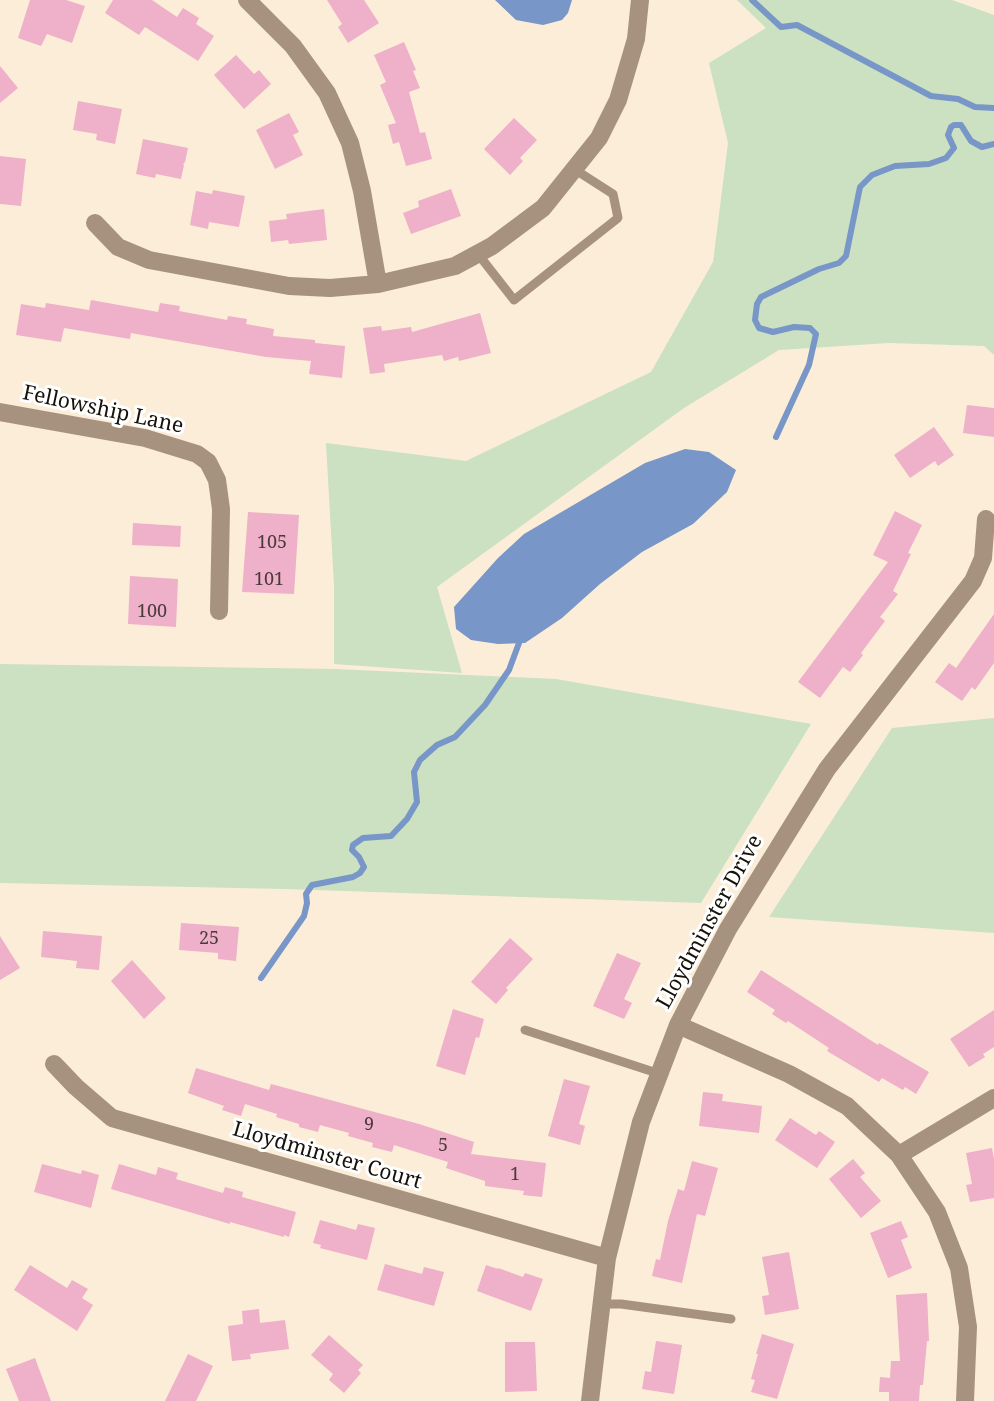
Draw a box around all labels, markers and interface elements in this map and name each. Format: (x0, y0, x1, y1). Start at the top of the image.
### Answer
street label: Fellowship Lane (20, 381, 186, 439)
house number: 105 (257, 532, 287, 554)
house number: 101 (254, 569, 284, 591)
house number: 100 (137, 601, 167, 623)
street label: Lloydminster Drive (652, 831, 768, 1013)
house number: 25 (199, 928, 219, 950)
house number: 9 (364, 1114, 374, 1136)
street label: Lloydminster Court (230, 1117, 424, 1195)
house number: 5 (438, 1135, 448, 1157)
house number: 1 (510, 1164, 520, 1186)

